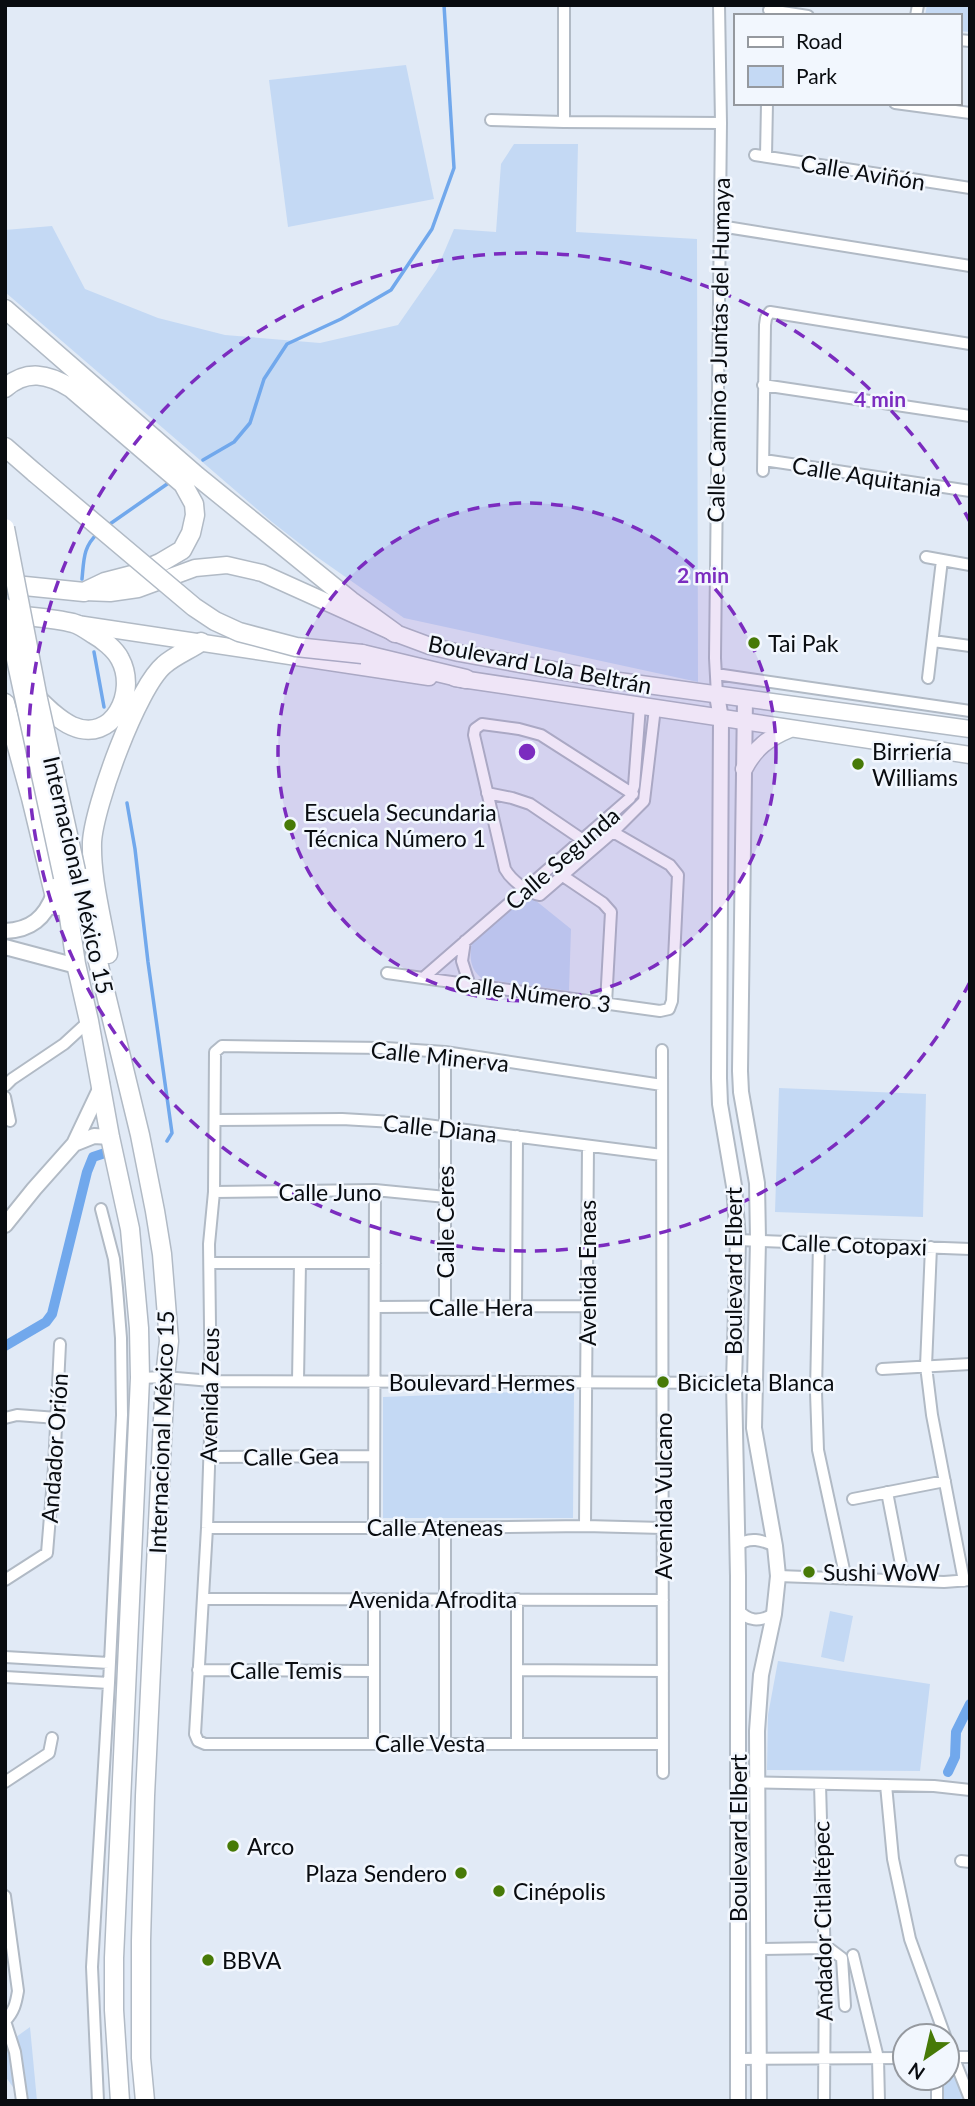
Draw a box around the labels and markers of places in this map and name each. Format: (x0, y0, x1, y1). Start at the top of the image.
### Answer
place label: Tai Pak (768, 629, 839, 657)
marker: Tai Pak (746, 635, 762, 651)
place label: Birriería Williams (872, 737, 958, 791)
centre of rings (515, 740, 539, 764)
marker: Birriería Williams (850, 756, 866, 772)
place label: Escuela Secundaria Técnica Número 1 (304, 798, 497, 852)
marker: Escuela Secundaria Técnica Número 1 (282, 817, 298, 833)
place label: Bicicleta Blanca (677, 1368, 834, 1396)
marker: Bicicleta Blanca (655, 1374, 671, 1390)
place label: Sushi WoW (823, 1558, 940, 1586)
marker: Sushi WoW (801, 1564, 817, 1580)
place label: Arco (247, 1832, 294, 1860)
marker: Arco (225, 1838, 241, 1854)
place label: Plaza Sendero (305, 1859, 447, 1887)
marker: Plaza Sendero (453, 1865, 469, 1881)
place label: Cinépolis (513, 1877, 606, 1905)
marker: Cinépolis (491, 1883, 507, 1899)
place label: BBVA (222, 1946, 282, 1974)
marker: BBVA (200, 1952, 216, 1968)

